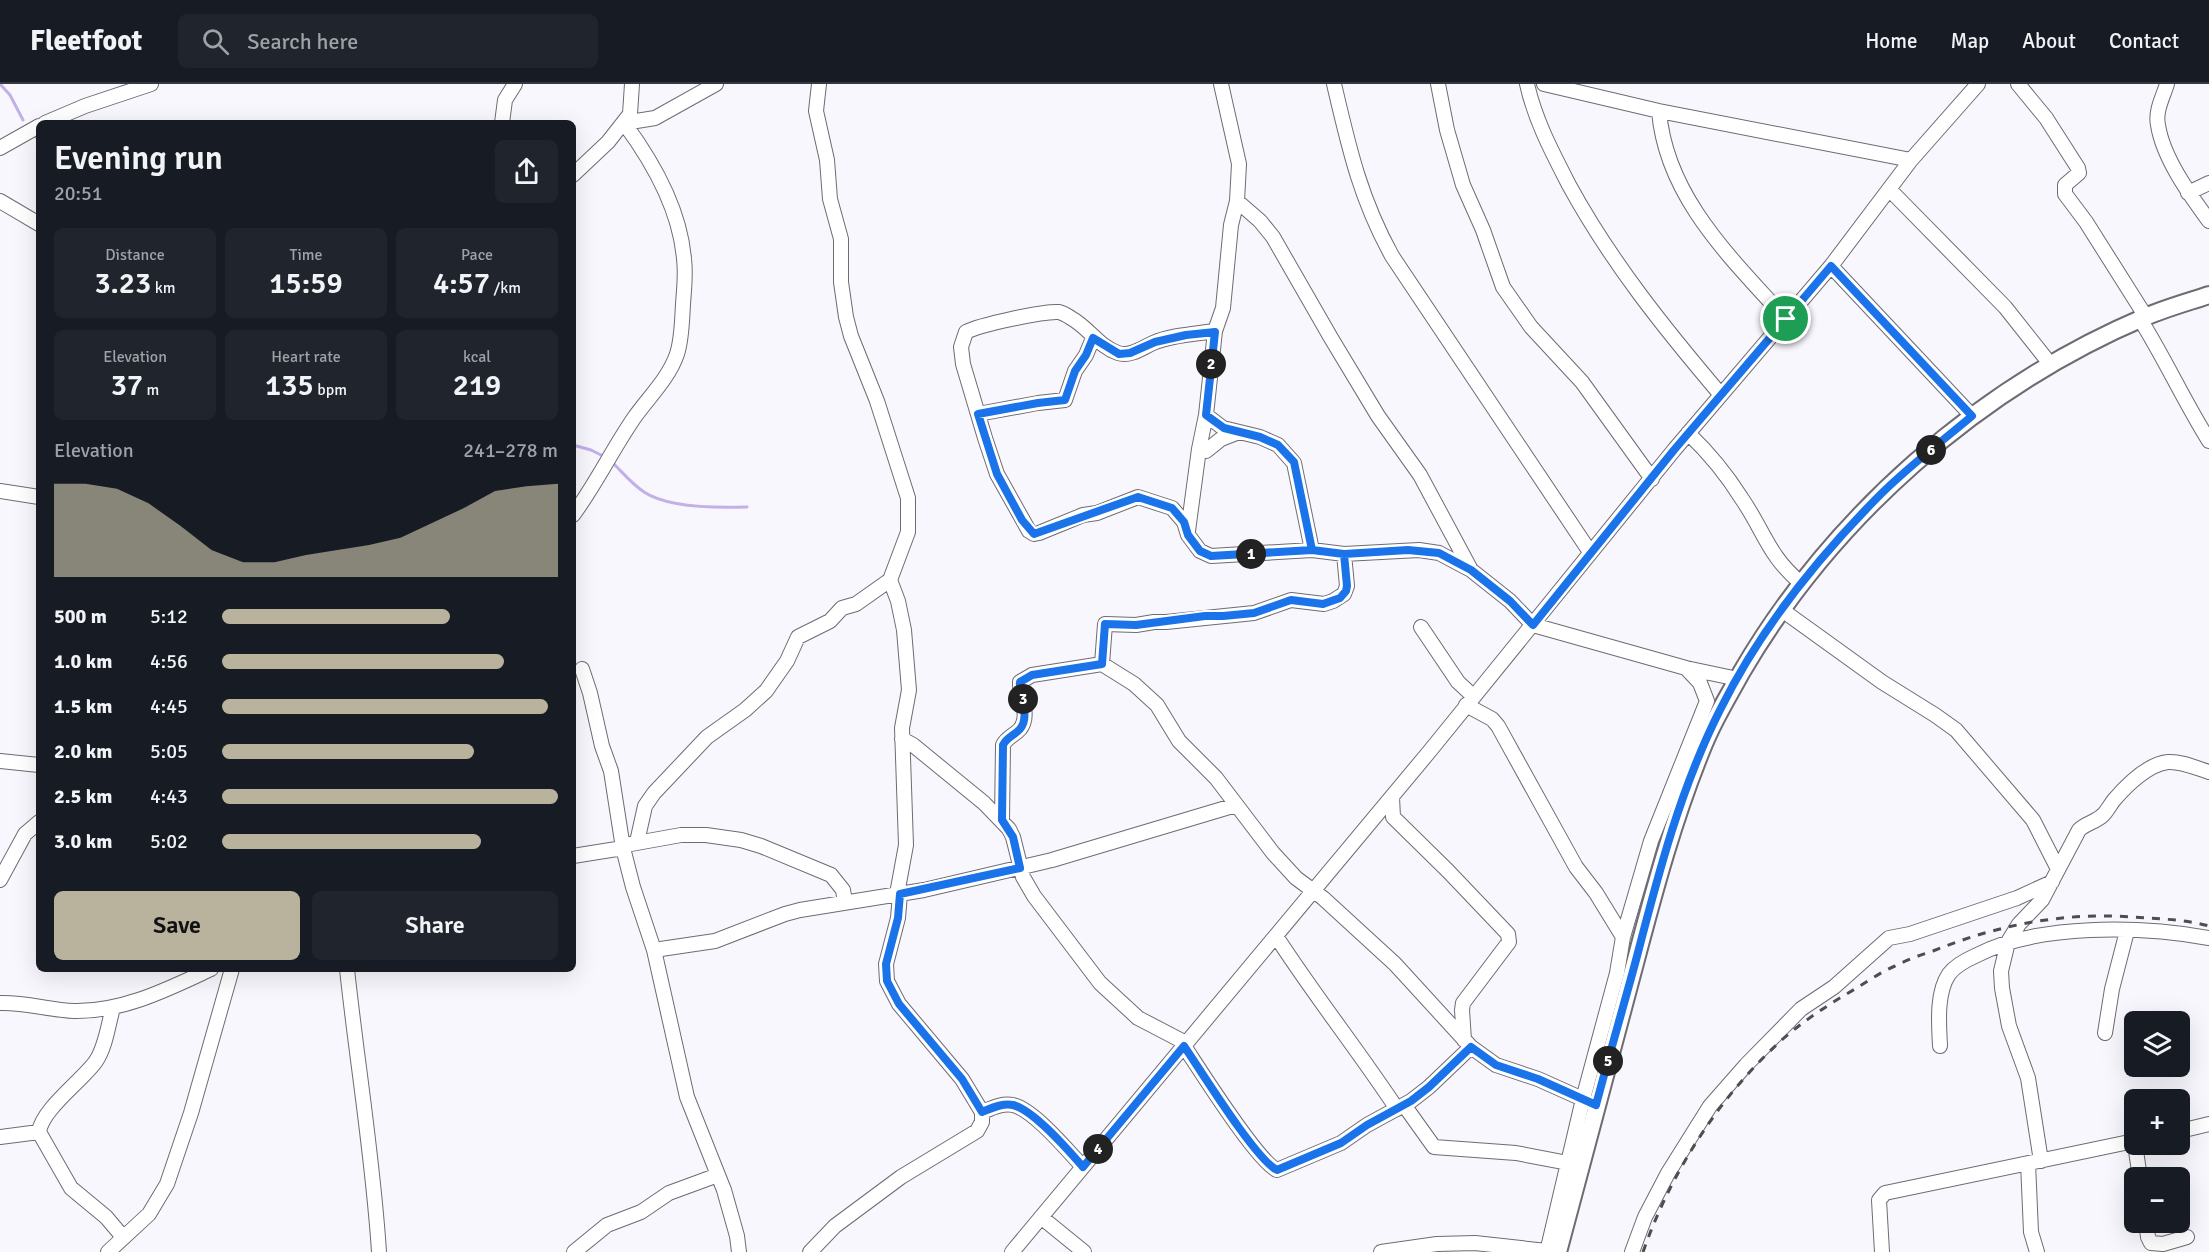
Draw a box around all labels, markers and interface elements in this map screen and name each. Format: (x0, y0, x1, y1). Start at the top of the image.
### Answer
search box (178, 14, 598, 68)
text: Fleetfoot (30, 24, 142, 58)
icon: search (199, 25, 232, 58)
text: Search here (247, 28, 358, 55)
text: Home (1865, 28, 1918, 54)
text: Map (1951, 28, 1989, 54)
text: About (2022, 28, 2076, 54)
text: Contact (2109, 28, 2179, 54)
text: Evening run (54, 138, 223, 179)
button: share (495, 140, 558, 203)
text: 20:51 (54, 181, 103, 206)
text: Distance (105, 245, 165, 265)
text: Time (290, 245, 322, 265)
text: Pace (461, 245, 493, 265)
text: 3.23 (94, 265, 151, 302)
text: 15:59 (269, 265, 343, 302)
text: 4:57 (433, 265, 490, 302)
text: km (151, 278, 176, 298)
text: /km (490, 278, 521, 298)
pin (1760, 293, 1811, 344)
icon: arrive (1769, 302, 1802, 335)
text: Elevation (103, 347, 167, 367)
text: Heart rate (271, 347, 341, 367)
text: kcal (463, 347, 491, 367)
pin: 2 (1196, 349, 1226, 379)
text: 2 (1207, 354, 1215, 374)
text: 37 (111, 367, 143, 404)
text: 135 (265, 367, 314, 404)
text: 219 (453, 367, 501, 404)
text: m (143, 380, 159, 400)
text: bpm (314, 380, 347, 400)
pin: 6 (1916, 435, 1946, 465)
text: Elevation (54, 438, 134, 463)
text: 241–278 m (463, 438, 558, 463)
text: 6 (1927, 440, 1935, 460)
pin: 1 (1236, 539, 1266, 569)
text: 1 (1247, 544, 1255, 564)
text: 500 m (54, 604, 107, 629)
text: 5:12 (150, 604, 188, 629)
text: 1.0 km (54, 649, 112, 674)
text: 4:56 (150, 649, 188, 674)
pin: 3 (1008, 684, 1038, 714)
text: 3 (1019, 689, 1027, 709)
text: 1.5 km (54, 694, 112, 719)
text: 4:45 (150, 694, 188, 719)
text: 2.0 km (54, 739, 112, 764)
text: 5:05 (150, 739, 188, 764)
text: 2.5 km (54, 784, 112, 809)
text: 4:43 (150, 784, 188, 809)
text: 3.0 km (54, 829, 112, 854)
text: 5:02 (150, 829, 188, 854)
button: Save (54, 891, 300, 960)
button: Share (312, 891, 558, 960)
map controls (2124, 1011, 2190, 1233)
button: layers (2124, 1011, 2190, 1077)
pin: 5 (1593, 1046, 1623, 1076)
text: 5 (1604, 1051, 1612, 1071)
button: + (2124, 1089, 2190, 1155)
pin: 4 (1083, 1134, 1113, 1164)
text: 4 (1094, 1139, 1102, 1159)
button: − (2124, 1167, 2190, 1233)

